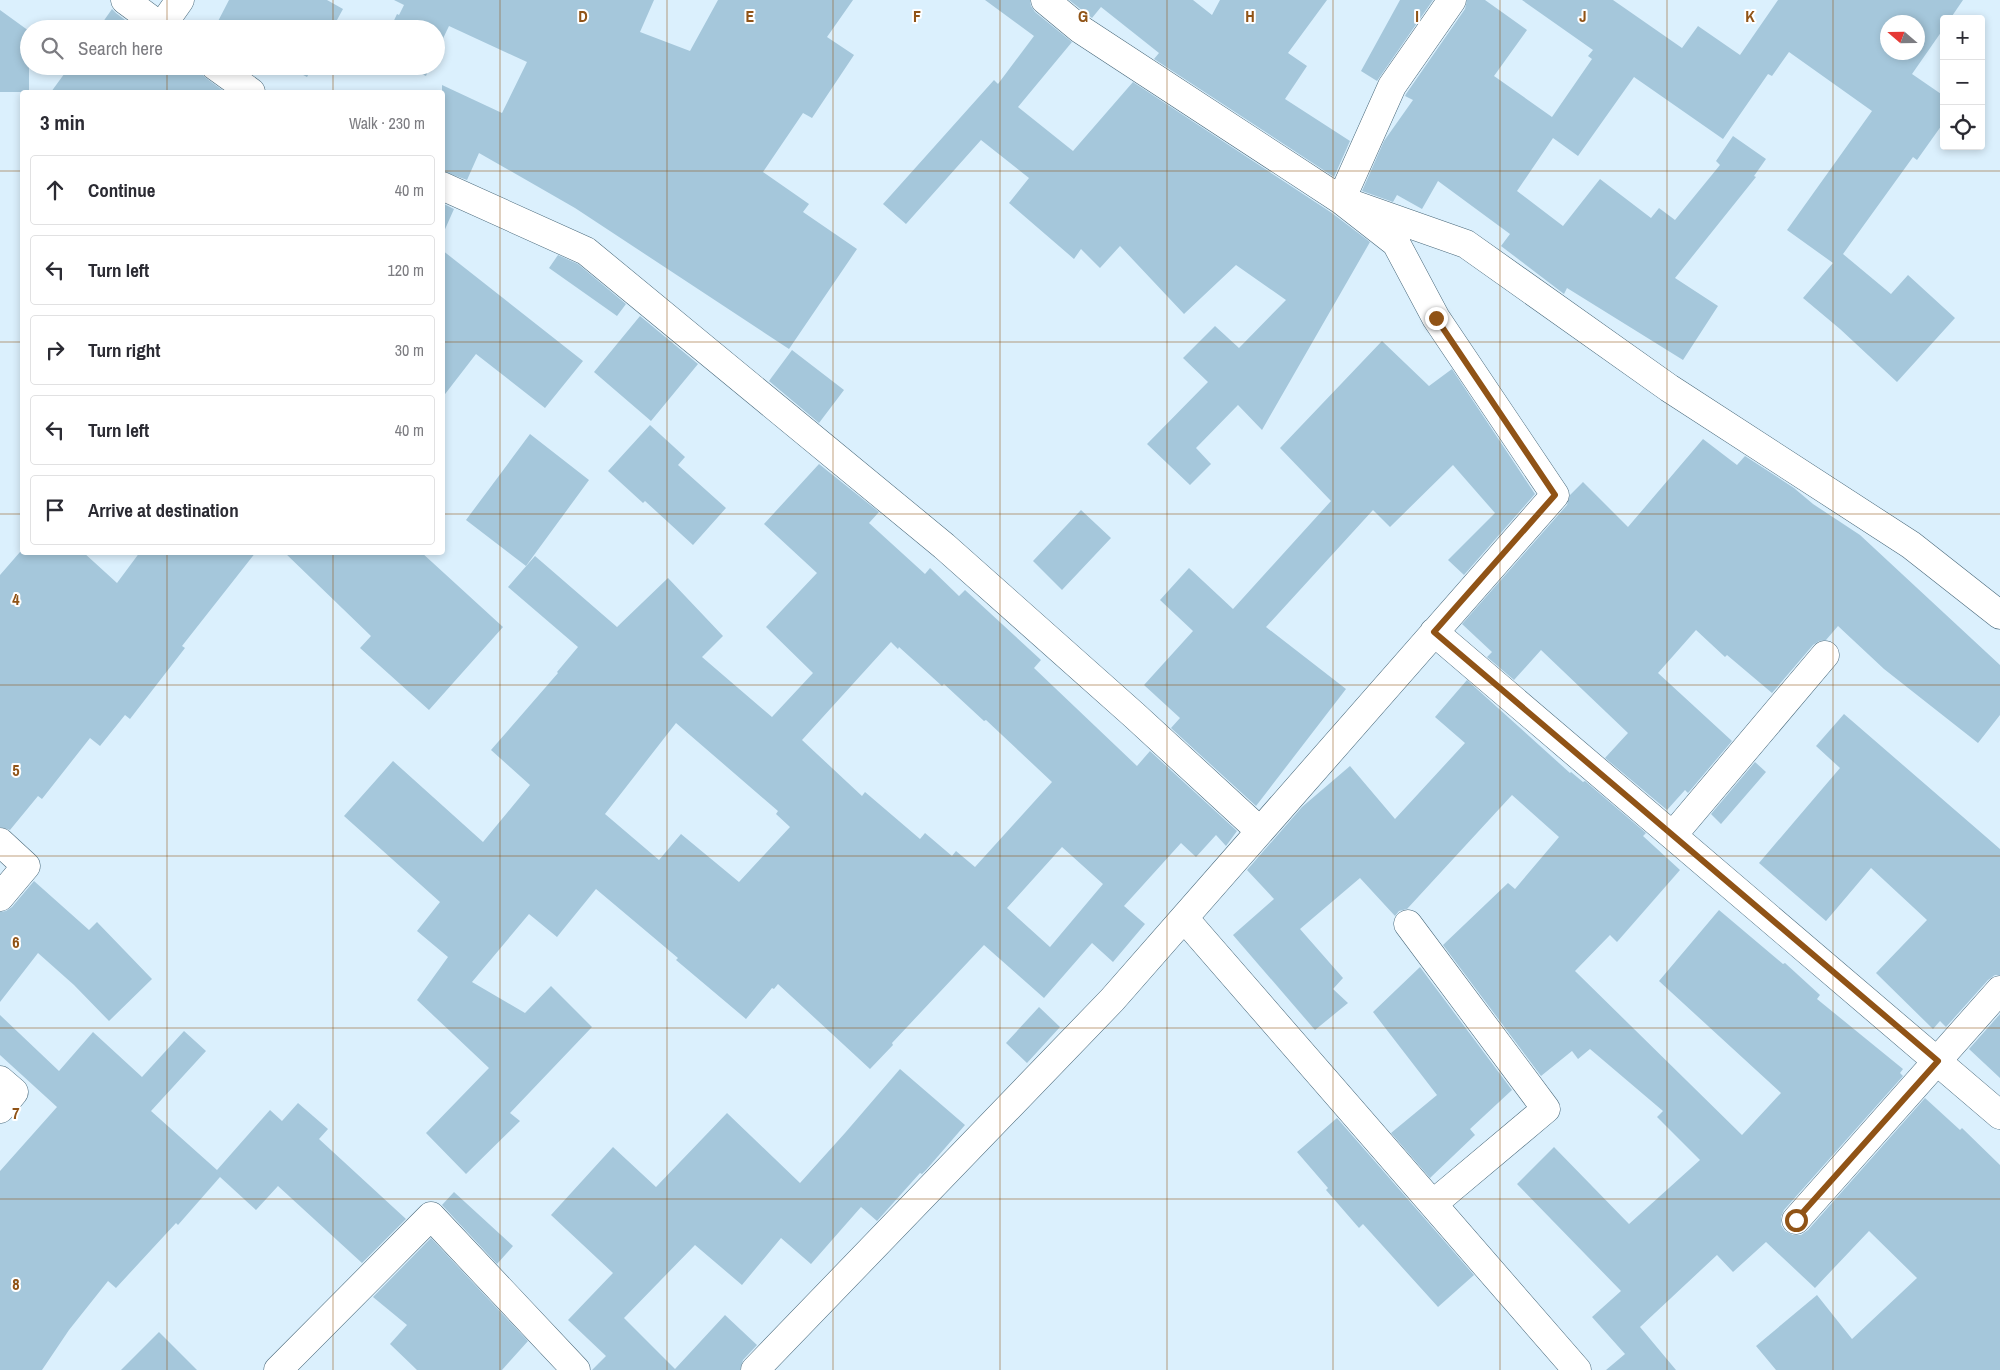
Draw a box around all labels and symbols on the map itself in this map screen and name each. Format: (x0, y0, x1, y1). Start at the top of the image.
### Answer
text: D (578, 5, 588, 27)
text: E (746, 5, 755, 27)
text: F (913, 5, 921, 27)
text: G (1078, 5, 1088, 27)
text: H (1245, 5, 1255, 27)
text: I (1415, 5, 1419, 27)
text: J (1579, 5, 1587, 27)
text: K (1745, 5, 1755, 27)
north arrow (1880, 15, 1925, 60)
route end (1425, 307, 1448, 330)
text: 4 (12, 588, 20, 610)
text: 5 (12, 759, 20, 781)
text: 6 (12, 931, 20, 953)
text: 7 (12, 1102, 20, 1124)
route start (1785, 1209, 1808, 1232)
text: 8 (12, 1273, 20, 1295)

